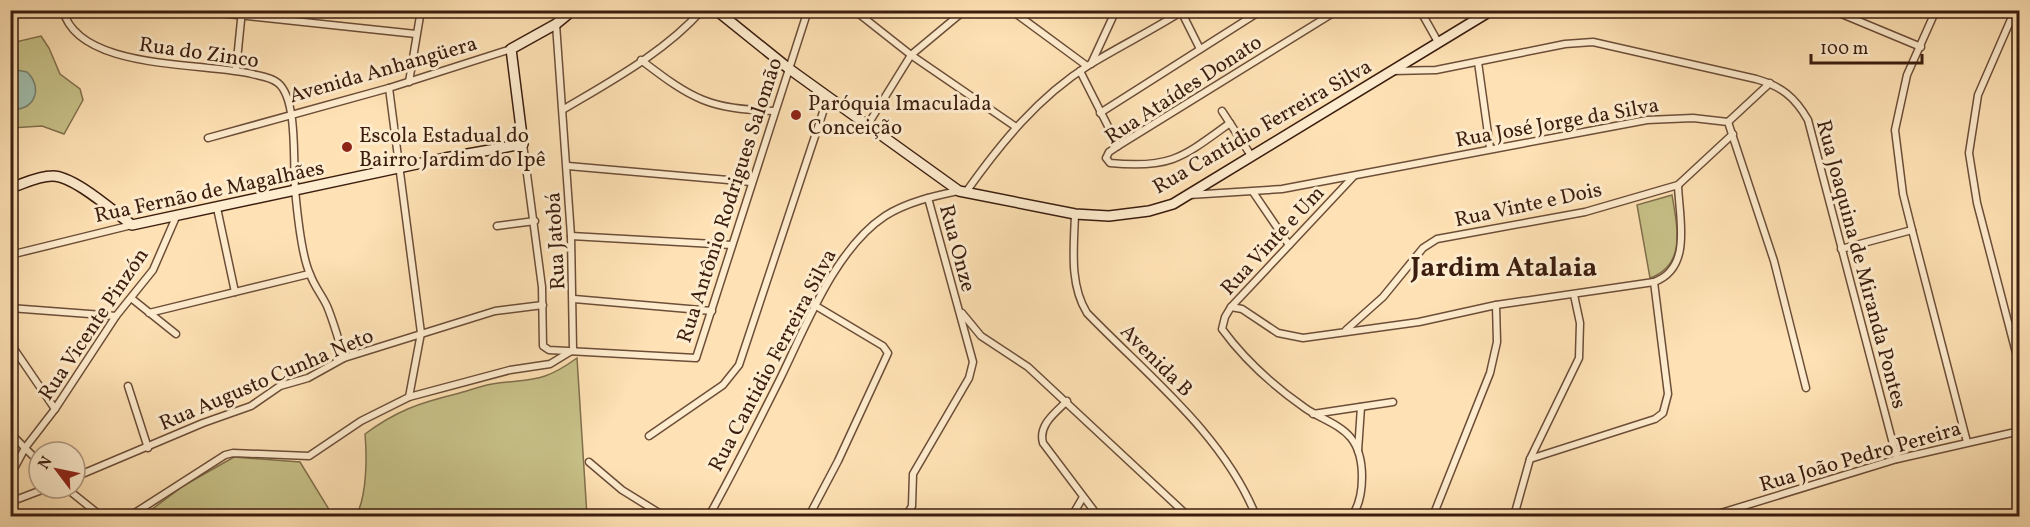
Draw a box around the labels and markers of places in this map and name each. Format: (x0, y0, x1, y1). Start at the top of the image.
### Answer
place label: Paróquia Imaculada Conceição (808, 90, 992, 143)
marker: Paróquia Imaculada Conceição (789, 108, 803, 122)
place label: Escola Estadual do Bairro Jardim do Ipê (359, 122, 546, 175)
marker: Escola Estadual do Bairro Jardim do Ipê (340, 140, 354, 154)

